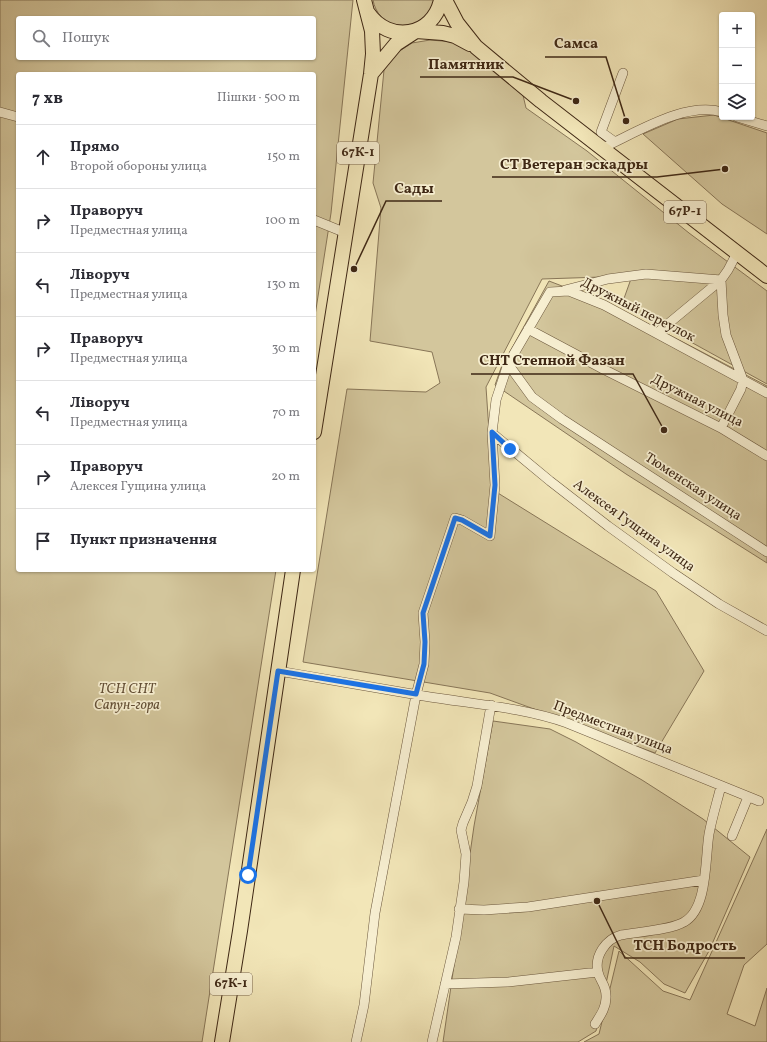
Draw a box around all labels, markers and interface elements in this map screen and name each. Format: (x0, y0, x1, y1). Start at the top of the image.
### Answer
map controls (719, 12, 755, 120)
button: + (719, 12, 755, 48)
search box (16, 16, 316, 60)
icon: search (30, 27, 52, 49)
text: Пошук (62, 28, 110, 49)
callout: Самса (545, 30, 606, 57)
text: Самса (554, 34, 598, 55)
button: − (719, 48, 755, 84)
callout: Памятник (420, 50, 513, 77)
text: Памятник (428, 55, 504, 76)
button: layers (719, 84, 755, 120)
text: 7 хв (32, 87, 63, 110)
text: Пішки · 500 m (217, 89, 300, 107)
text: Прямо (70, 137, 119, 158)
road number: 67К-1 (337, 142, 379, 164)
icon: ahead (32, 146, 54, 168)
text: 150 m (267, 148, 300, 166)
callout: СТ Ветеран эскадры (492, 150, 657, 177)
text: СТ Ветеран эскадры (500, 155, 649, 176)
text: Второй обороны улица (70, 158, 207, 176)
callout: Сады (386, 174, 442, 201)
text: Сады (394, 179, 434, 200)
text: Праворуч (70, 201, 143, 222)
road number: 67Р-1 (664, 201, 706, 223)
icon: right (32, 210, 54, 232)
text: 100 m (265, 212, 300, 230)
text: Предместная улица (70, 222, 188, 240)
text: Ліворуч (70, 265, 130, 286)
street label: Дружный переулок (578, 273, 699, 347)
icon: left (32, 274, 54, 296)
text: 130 m (267, 276, 300, 294)
text: Предместная улица (70, 286, 188, 304)
text: Праворуч (70, 329, 143, 350)
icon: right (32, 338, 54, 360)
text: 30 m (272, 340, 300, 358)
callout: СНТ Степной Фазан (471, 347, 633, 374)
text: Предместная улица (70, 350, 188, 368)
text: СНТ Степной Фазан (479, 351, 625, 372)
street label: Дружная улица (648, 370, 746, 432)
text: Ліворуч (70, 393, 130, 414)
icon: left (32, 402, 54, 424)
text: 70 m (272, 404, 300, 422)
text: Предместная улица (70, 414, 188, 432)
route end (501, 440, 519, 458)
street label: Тюменская улица (641, 449, 745, 526)
text: Праворуч (70, 457, 143, 478)
icon: right (32, 466, 54, 488)
text: 20 m (271, 468, 300, 486)
street label: Алексея Гущина улица (569, 475, 699, 577)
text: Алексея Гущина улица (70, 478, 206, 496)
icon: arrive (32, 530, 54, 552)
text: Пункт призначення (70, 530, 217, 551)
park label: ТСН СНТ Сапун-гора (94, 680, 160, 715)
street label: Предместная улица (550, 696, 676, 760)
route start (239, 866, 257, 884)
callout: ТСН Бодрость (625, 931, 745, 958)
text: ТСН Бодрость (633, 936, 737, 957)
road number: 67К-1 (210, 973, 252, 995)

